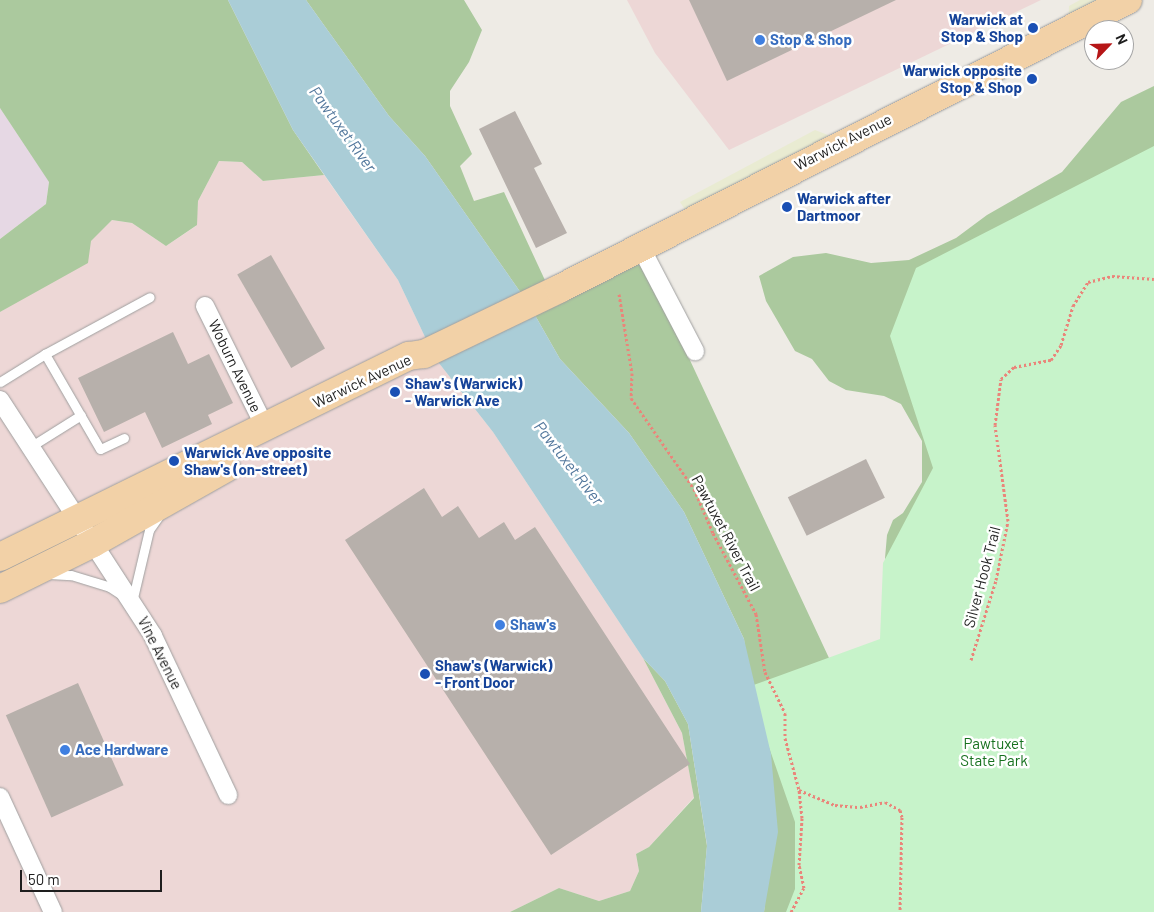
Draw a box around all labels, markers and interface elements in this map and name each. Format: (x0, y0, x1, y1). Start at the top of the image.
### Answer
place label: Warwick at Stop & Shop (941, 10, 1023, 45)
north arrow (1084, 20, 1134, 70)
marker: Warwick at Stop & Shop (1027, 22, 1039, 34)
place label: Stop & Shop (770, 31, 852, 49)
text: N (1113, 31, 1132, 47)
marker: Stop & Shop (754, 34, 766, 46)
place label: Warwick opposite Stop & Shop (902, 61, 1022, 96)
marker: Warwick opposite Stop & Shop (1026, 73, 1038, 85)
water label: Pawtuxet River (306, 82, 380, 176)
street label: Warwick Avenue (791, 110, 895, 174)
place label: Warwick after Dartmoor (797, 189, 891, 224)
marker: Warwick after Dartmoor (781, 201, 793, 213)
street label: Woburn Avenue (205, 317, 265, 415)
street label: Warwick Avenue (310, 350, 414, 412)
place label: Shaw's (Warwick) - Warwick Ave (405, 374, 522, 409)
marker: Shaw's (Warwick) - Warwick Ave (389, 386, 401, 398)
water label: Pawtuxet River (530, 417, 608, 509)
place label: Warwick Ave opposite Shaw's (on-street) (184, 443, 331, 478)
marker: Warwick Ave opposite Shaw's (on-street) (168, 455, 180, 467)
street label: Pawtuxet River Trail (688, 472, 764, 594)
street label: Silver Hook Trail (960, 524, 1004, 630)
street label: Vine Avenue (134, 614, 186, 692)
place label: Shaw's (510, 616, 556, 634)
marker: Shaw's (494, 619, 506, 631)
place label: Shaw's (Warwick) - Front Door (435, 656, 552, 691)
marker: Shaw's (Warwick) - Front Door (419, 668, 431, 680)
park label: Pawtuxet State Park (960, 734, 1028, 769)
place label: Ace Hardware (75, 741, 168, 759)
marker: Ace Hardware (59, 744, 71, 756)
scale bar (22, 860, 165, 892)
text: 50 m (28, 870, 60, 888)

